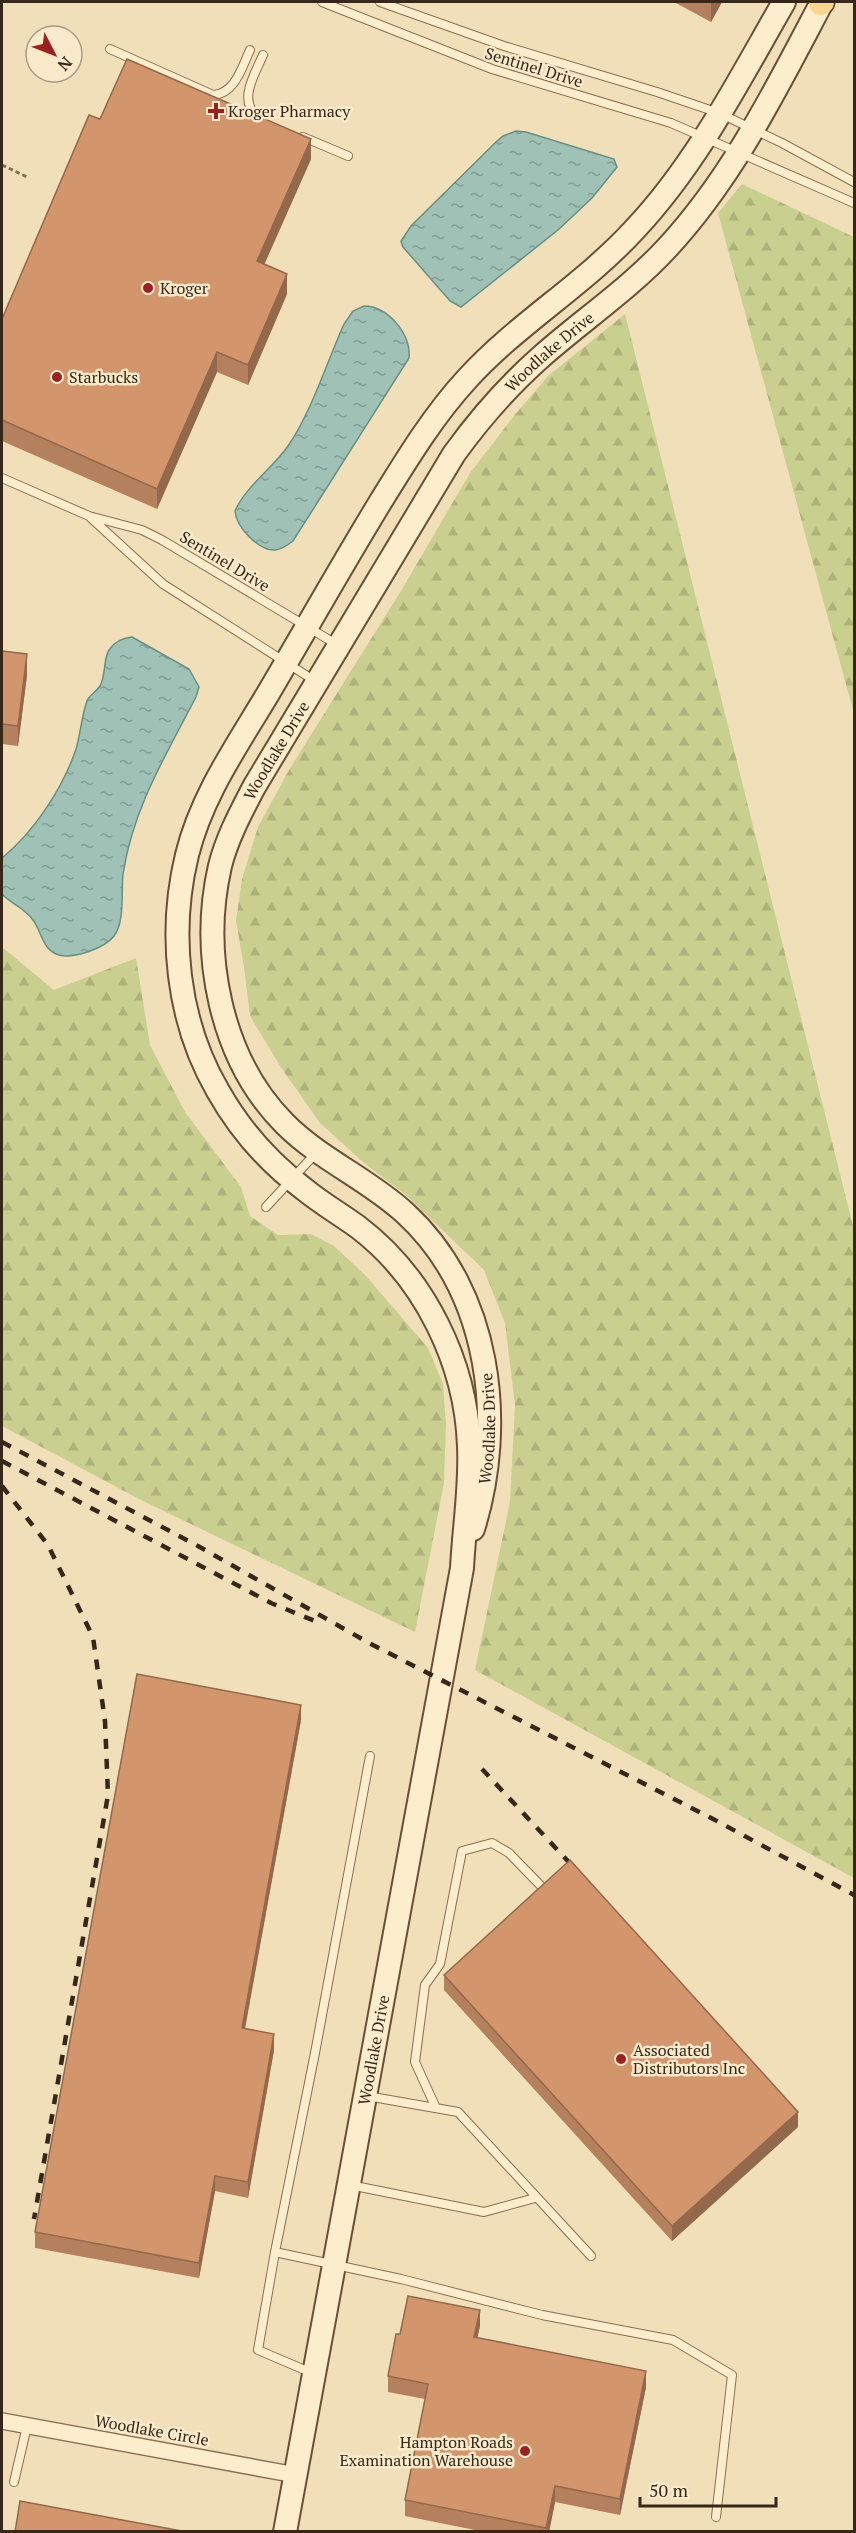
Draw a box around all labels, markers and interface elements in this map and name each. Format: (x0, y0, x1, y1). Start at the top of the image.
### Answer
north arrow (24, 24, 84, 84)
street label: Sentinel Drive (482, 42, 586, 92)
text: N (53, 52, 77, 76)
place label: Kroger Pharmacy (228, 100, 351, 122)
marker: Kroger Pharmacy (209, 104, 223, 118)
place label: Kroger (160, 277, 209, 299)
marker: Kroger (141, 281, 155, 295)
street label: Woodlake Drive (500, 307, 598, 397)
place label: Starbucks (69, 366, 138, 388)
marker: Starbucks (50, 370, 64, 384)
street label: Sentinel Drive (176, 525, 274, 597)
street label: Woodlake Drive (238, 697, 314, 804)
street label: Woodlake Drive (473, 1371, 500, 1486)
street label: Woodlake Drive (353, 1993, 394, 2107)
place label: Associated Distributors Inc (633, 2039, 745, 2079)
marker: Associated Distributors Inc (614, 2052, 628, 2066)
street label: Woodlake Circle (93, 2409, 211, 2451)
place label: Hampton Roads Examination Warehouse (340, 2431, 513, 2471)
marker: Hampton Roads Examination Warehouse (518, 2444, 532, 2458)
scale bar (640, 2470, 776, 2508)
text: 50 m (649, 2478, 689, 2502)

